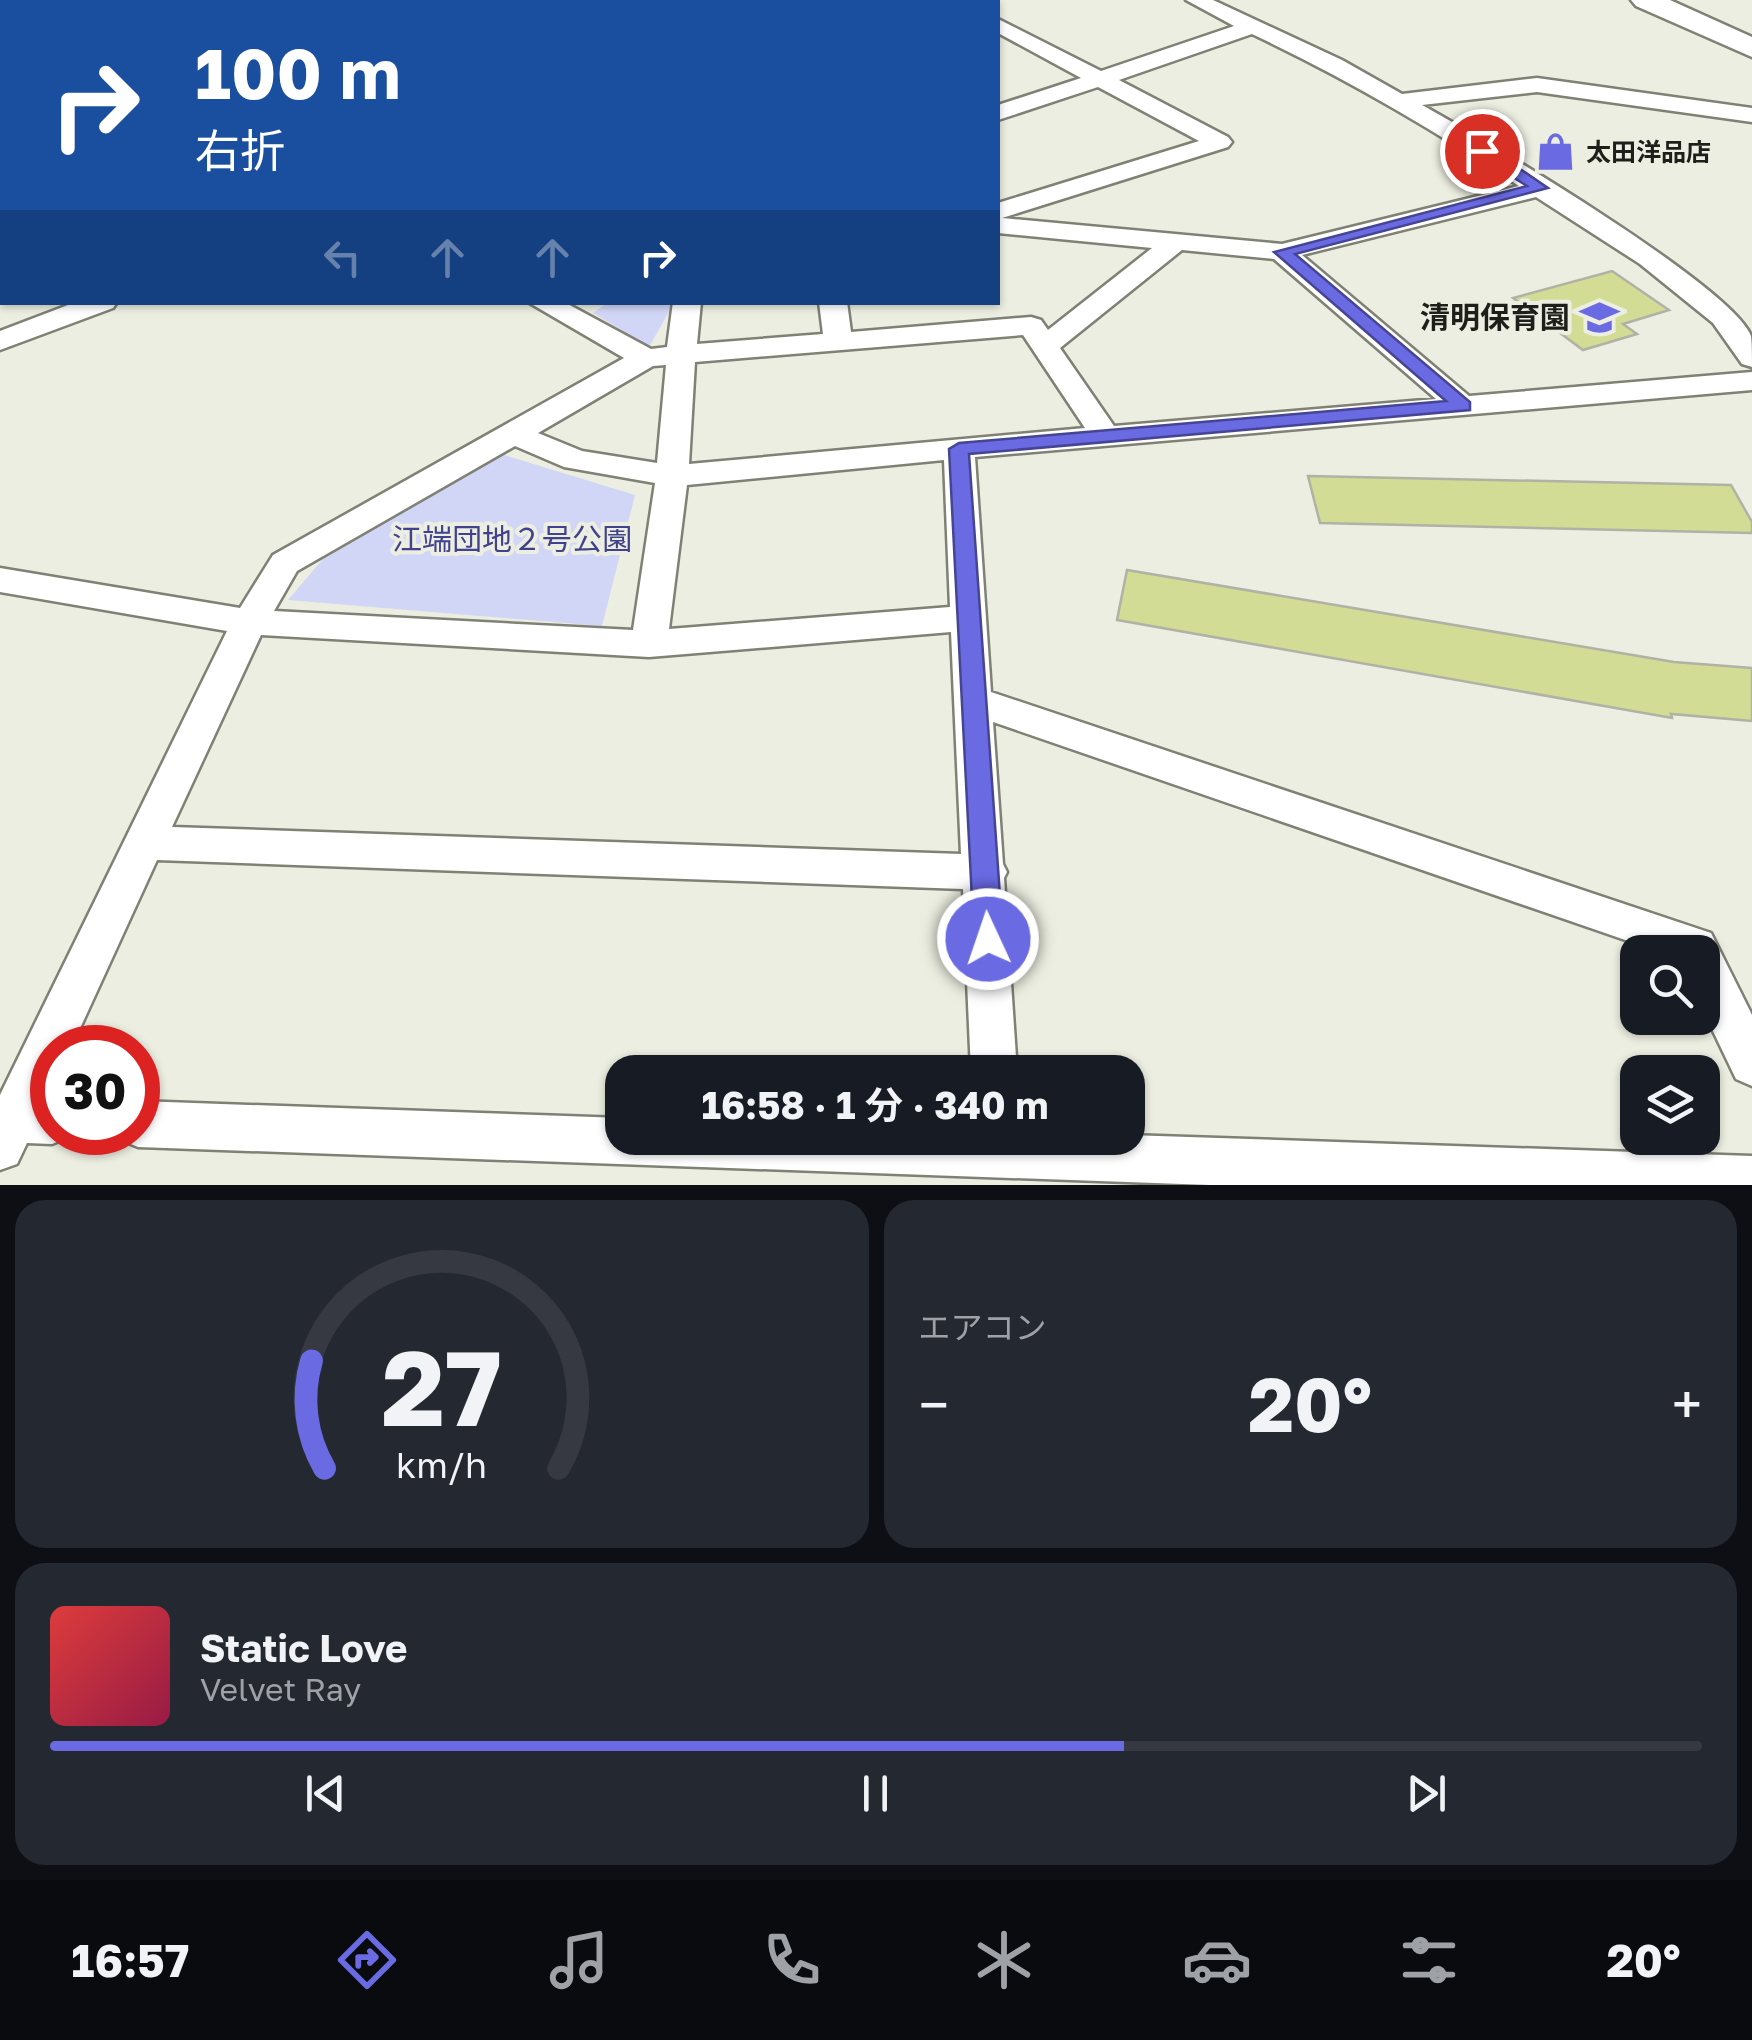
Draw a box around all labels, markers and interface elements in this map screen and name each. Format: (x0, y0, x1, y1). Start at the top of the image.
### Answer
text: 100 m (195, 30, 401, 114)
icon: right (30, 40, 160, 170)
pin (1440, 109, 1525, 194)
text: 右折 (195, 123, 285, 177)
icon: arrive (1455, 124, 1510, 179)
shop icon: 太田洋品店 (1535, 130, 1577, 172)
place label: 太田洋品店 (1586, 136, 1711, 167)
icon: left (315, 230, 370, 285)
icon: ahead (420, 230, 475, 285)
icon: ahead (525, 230, 580, 285)
icon: right (630, 230, 685, 285)
school or university icon: 清明保育園 (1579, 296, 1621, 338)
place label: 清明保育園 (1420, 299, 1570, 335)
park label: 江端団地２号公園 (392, 521, 632, 557)
position arrow (936, 887, 1040, 991)
map controls (1620, 935, 1720, 1155)
button: search (1620, 935, 1720, 1035)
speed limit sign: 30 (30, 1025, 160, 1155)
button: layers (1620, 1055, 1720, 1155)
text: 16:58 · 1 分 · 340 m (701, 1082, 1049, 1127)
text: エアコン (919, 1308, 1047, 1346)
text: 27 (382, 1324, 502, 1449)
text: 20° (1248, 1358, 1372, 1449)
text: − (919, 1371, 949, 1437)
text: + (1672, 1371, 1702, 1437)
text: km/h (396, 1443, 487, 1486)
text: Static Love (200, 1625, 407, 1670)
text: Velvet Ray (200, 1670, 361, 1708)
icon: previous (298, 1766, 353, 1821)
icon: pause (848, 1766, 903, 1821)
icon: next (1399, 1766, 1454, 1821)
icon: directions (332, 1925, 402, 1995)
icon: music (544, 1925, 614, 1995)
icon: phone (757, 1925, 827, 1995)
icon: climate (969, 1925, 1039, 1995)
icon: car (1182, 1925, 1252, 1995)
icon: filters (1394, 1925, 1464, 1995)
text: 16:57 (71, 1933, 189, 1987)
text: 20° (1606, 1933, 1681, 1987)

